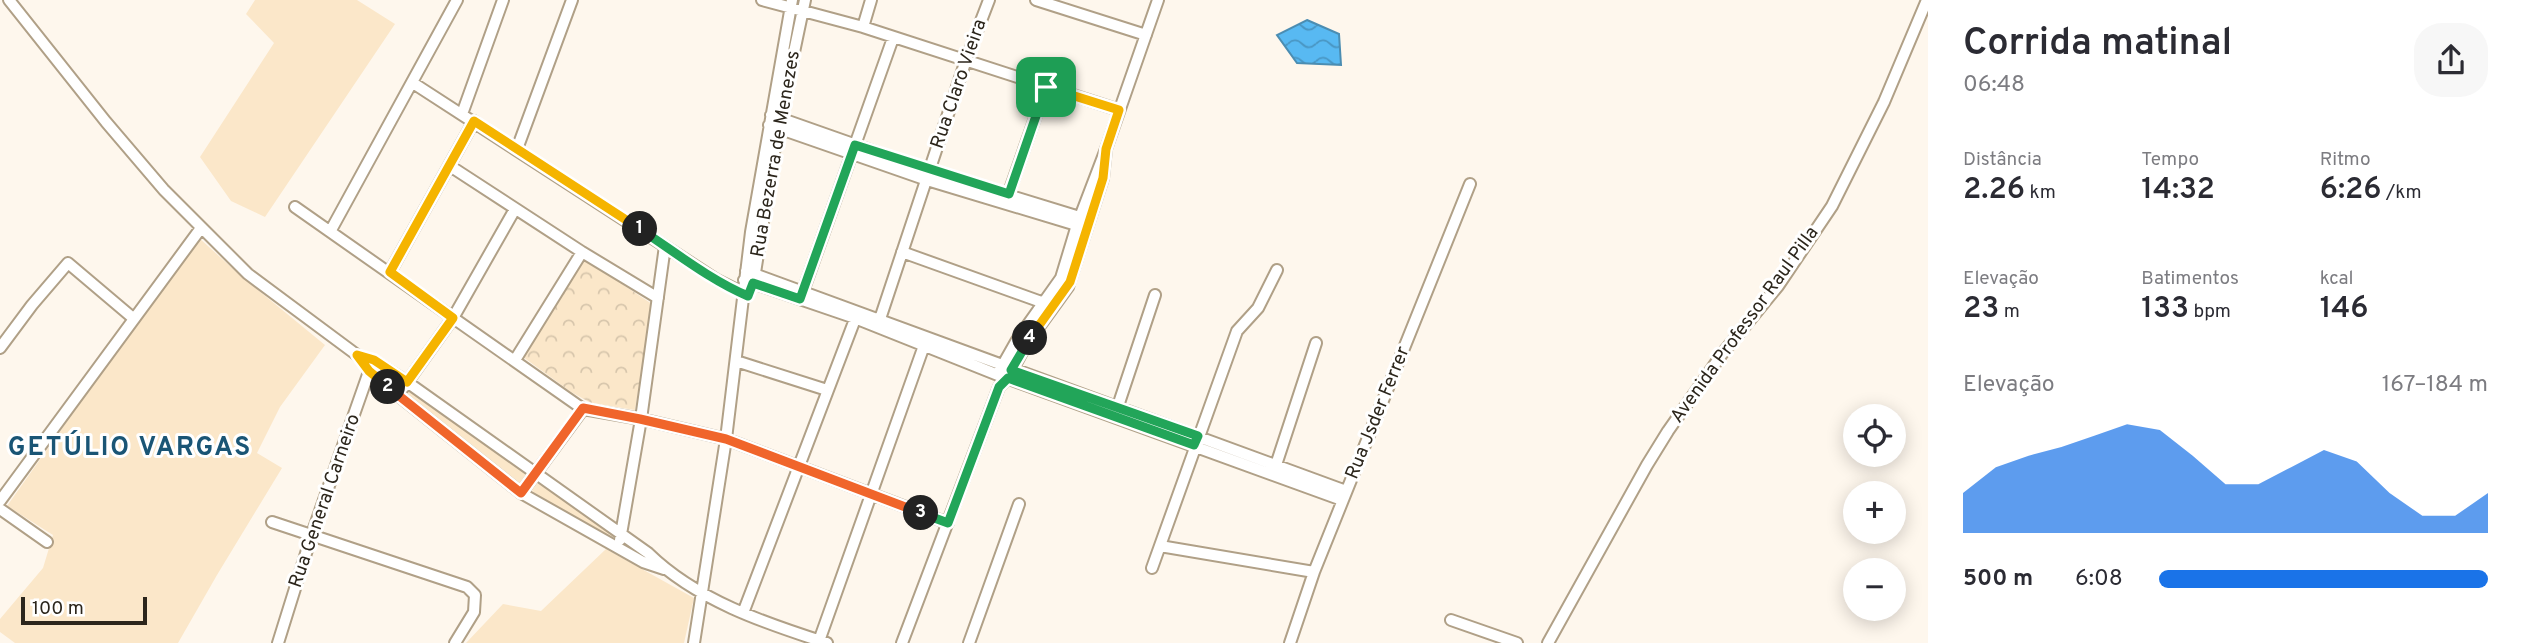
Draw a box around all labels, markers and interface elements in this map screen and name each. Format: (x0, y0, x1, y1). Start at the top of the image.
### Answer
street label: Rua Claro Vieira (926, 16, 992, 152)
text: Corrida matinal (1963, 20, 2232, 69)
button: share (2414, 23, 2488, 97)
street label: Rua Bezerra de Menezes (746, 49, 806, 259)
pin (1016, 57, 1076, 117)
icon: arrive (1027, 68, 1065, 106)
text: 06:48 (1963, 71, 2025, 100)
text: Distância (1963, 148, 2042, 172)
text: Tempo (2141, 148, 2199, 172)
text: Ritmo (2320, 148, 2371, 172)
text: 2.26 (1963, 172, 2025, 209)
text: 14:32 (2141, 172, 2215, 209)
text: 6:26 (2320, 172, 2382, 209)
text: km (2025, 181, 2056, 205)
text: /km (2382, 181, 2422, 205)
pin: 1 (622, 212, 658, 246)
text: 1 (636, 216, 643, 240)
street label: Avenida Professor Raul Pilla (1666, 222, 1824, 428)
text: Elevação (1963, 267, 2039, 291)
text: Batimentos (2141, 267, 2239, 291)
text: kcal (2320, 267, 2353, 291)
text: 23 (1963, 291, 1999, 328)
text: 133 (2141, 291, 2189, 328)
text: 146 (2320, 291, 2369, 328)
text: m (1999, 300, 2020, 324)
text: bpm (2189, 300, 2231, 324)
pin: 4 (1012, 320, 1048, 356)
text: 4 (1023, 325, 1036, 349)
street label: Rua Jsder Ferrer (1340, 342, 1416, 483)
pin: 2 (370, 370, 406, 404)
text: Elevação (1963, 371, 2055, 400)
text: 167–184 m (2382, 371, 2488, 400)
text: 2 (382, 374, 393, 398)
map controls (1843, 404, 1906, 621)
button: locate (1843, 404, 1906, 467)
street label: Rua General Carneiro (284, 411, 366, 591)
district label: GETÚLIO VARGAS (8, 430, 252, 465)
button: + (1843, 481, 1906, 544)
pin: 3 (904, 496, 939, 530)
text: 3 (915, 500, 926, 524)
button: − (1843, 558, 1906, 621)
text: 500 m (1963, 565, 2033, 594)
text: 6:08 (2075, 565, 2123, 594)
scale bar (21, 594, 147, 626)
text: 100 m (32, 597, 84, 621)

